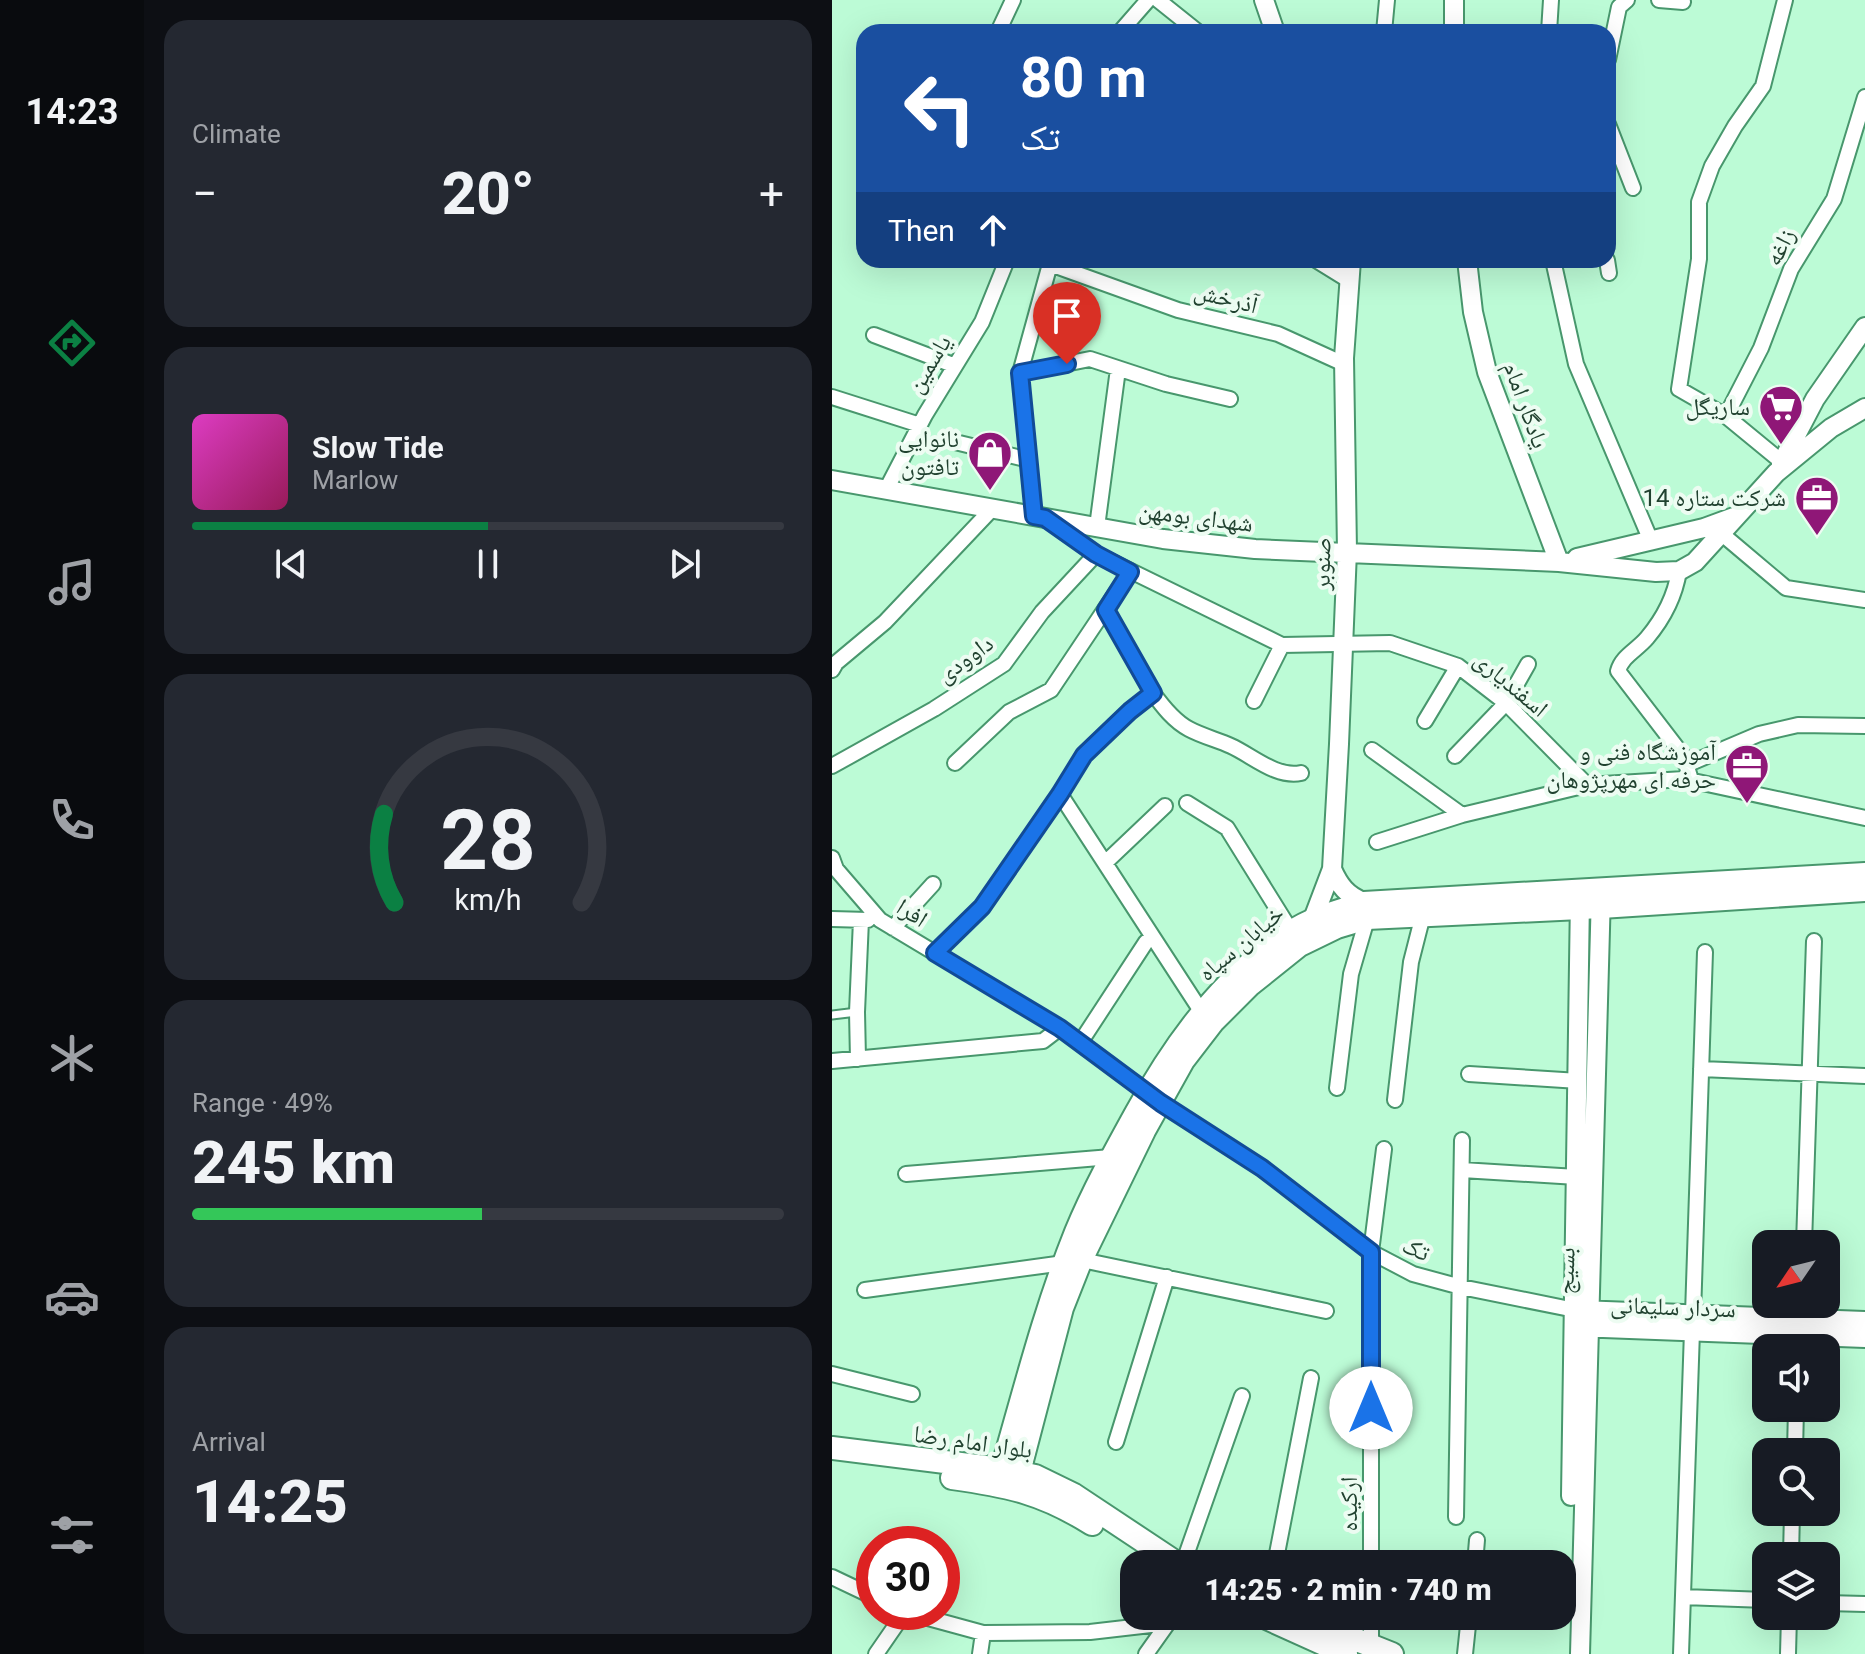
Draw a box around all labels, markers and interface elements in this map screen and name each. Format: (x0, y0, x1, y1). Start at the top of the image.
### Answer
text: 80 m (1020, 45, 1147, 111)
icon: left (888, 56, 992, 160)
text: 14:23 (26, 91, 118, 133)
text: تک (1020, 117, 1060, 159)
text: Climate (192, 119, 281, 149)
text: 20° (442, 158, 535, 229)
text: − (192, 168, 217, 220)
text: + (759, 168, 784, 220)
icon: ahead (971, 208, 1015, 252)
text: Then (888, 213, 955, 248)
street label: زاغه (1759, 224, 1801, 270)
street label: آذرخش (1191, 277, 1262, 320)
pin (1033, 282, 1101, 364)
icon: arrive (1045, 294, 1089, 338)
icon: directions (44, 315, 100, 371)
street label: یاسمین (901, 330, 957, 398)
street label: یادگار امام (1496, 358, 1555, 453)
supermarket icon: ساریگل (1757, 383, 1805, 446)
place label: ساریگل (1685, 393, 1750, 421)
place label: نانوایی تافتون (898, 425, 959, 481)
shop icon: نانوایی تافتون (966, 429, 1014, 492)
text: Slow Tide (312, 430, 444, 465)
text: Marlow (312, 465, 398, 495)
office icon: شرکت ستاره 14 (1793, 474, 1841, 537)
place label: شرکت ستاره 14 (1642, 484, 1786, 512)
street label: شهدای بومهن (1137, 496, 1255, 538)
street label: صنوبر (1308, 537, 1336, 592)
icon: previous (269, 542, 313, 586)
icon: pause (466, 542, 510, 586)
icon: next (663, 542, 707, 586)
icon: music (44, 554, 100, 610)
street label: داوودی (931, 629, 999, 689)
street label: اسفندیاری (1468, 645, 1554, 723)
place label: آموزشگاه فنی و حرفه ای مهرپژوهان (1546, 738, 1717, 794)
office icon: آموزشگاه فنی و حرفه ای مهرپژوهان (1723, 742, 1771, 805)
icon: phone (44, 792, 100, 848)
text: 28 (440, 792, 536, 889)
text: km/h (454, 883, 522, 917)
street label: افرا (891, 893, 933, 933)
street label: خیابان سپاه (1193, 899, 1290, 987)
icon: climate (44, 1030, 100, 1086)
text: Range · 49% (192, 1088, 333, 1118)
text: 245 km (192, 1127, 395, 1198)
north arrow (1752, 1230, 1840, 1318)
map controls (1752, 1230, 1840, 1630)
street label: تک (1398, 1231, 1434, 1267)
street label: بسیج (1551, 1247, 1582, 1295)
icon: car (44, 1269, 100, 1325)
street label: سردار سلیمانی (1610, 1291, 1736, 1323)
button: sound (1752, 1334, 1840, 1422)
position arrow (1329, 1366, 1413, 1450)
street label: بلوار امام رضا (912, 1420, 1034, 1466)
text: Arrival (192, 1427, 266, 1457)
button: search (1752, 1438, 1840, 1526)
text: 14:25 (192, 1466, 348, 1537)
street label: ارکیده (1335, 1477, 1363, 1531)
icon: filters (44, 1507, 100, 1563)
speed limit sign: 30 (856, 1526, 960, 1630)
button: layers (1752, 1542, 1840, 1630)
text: 14:25 · 2 min · 740 m (1204, 1572, 1492, 1607)

